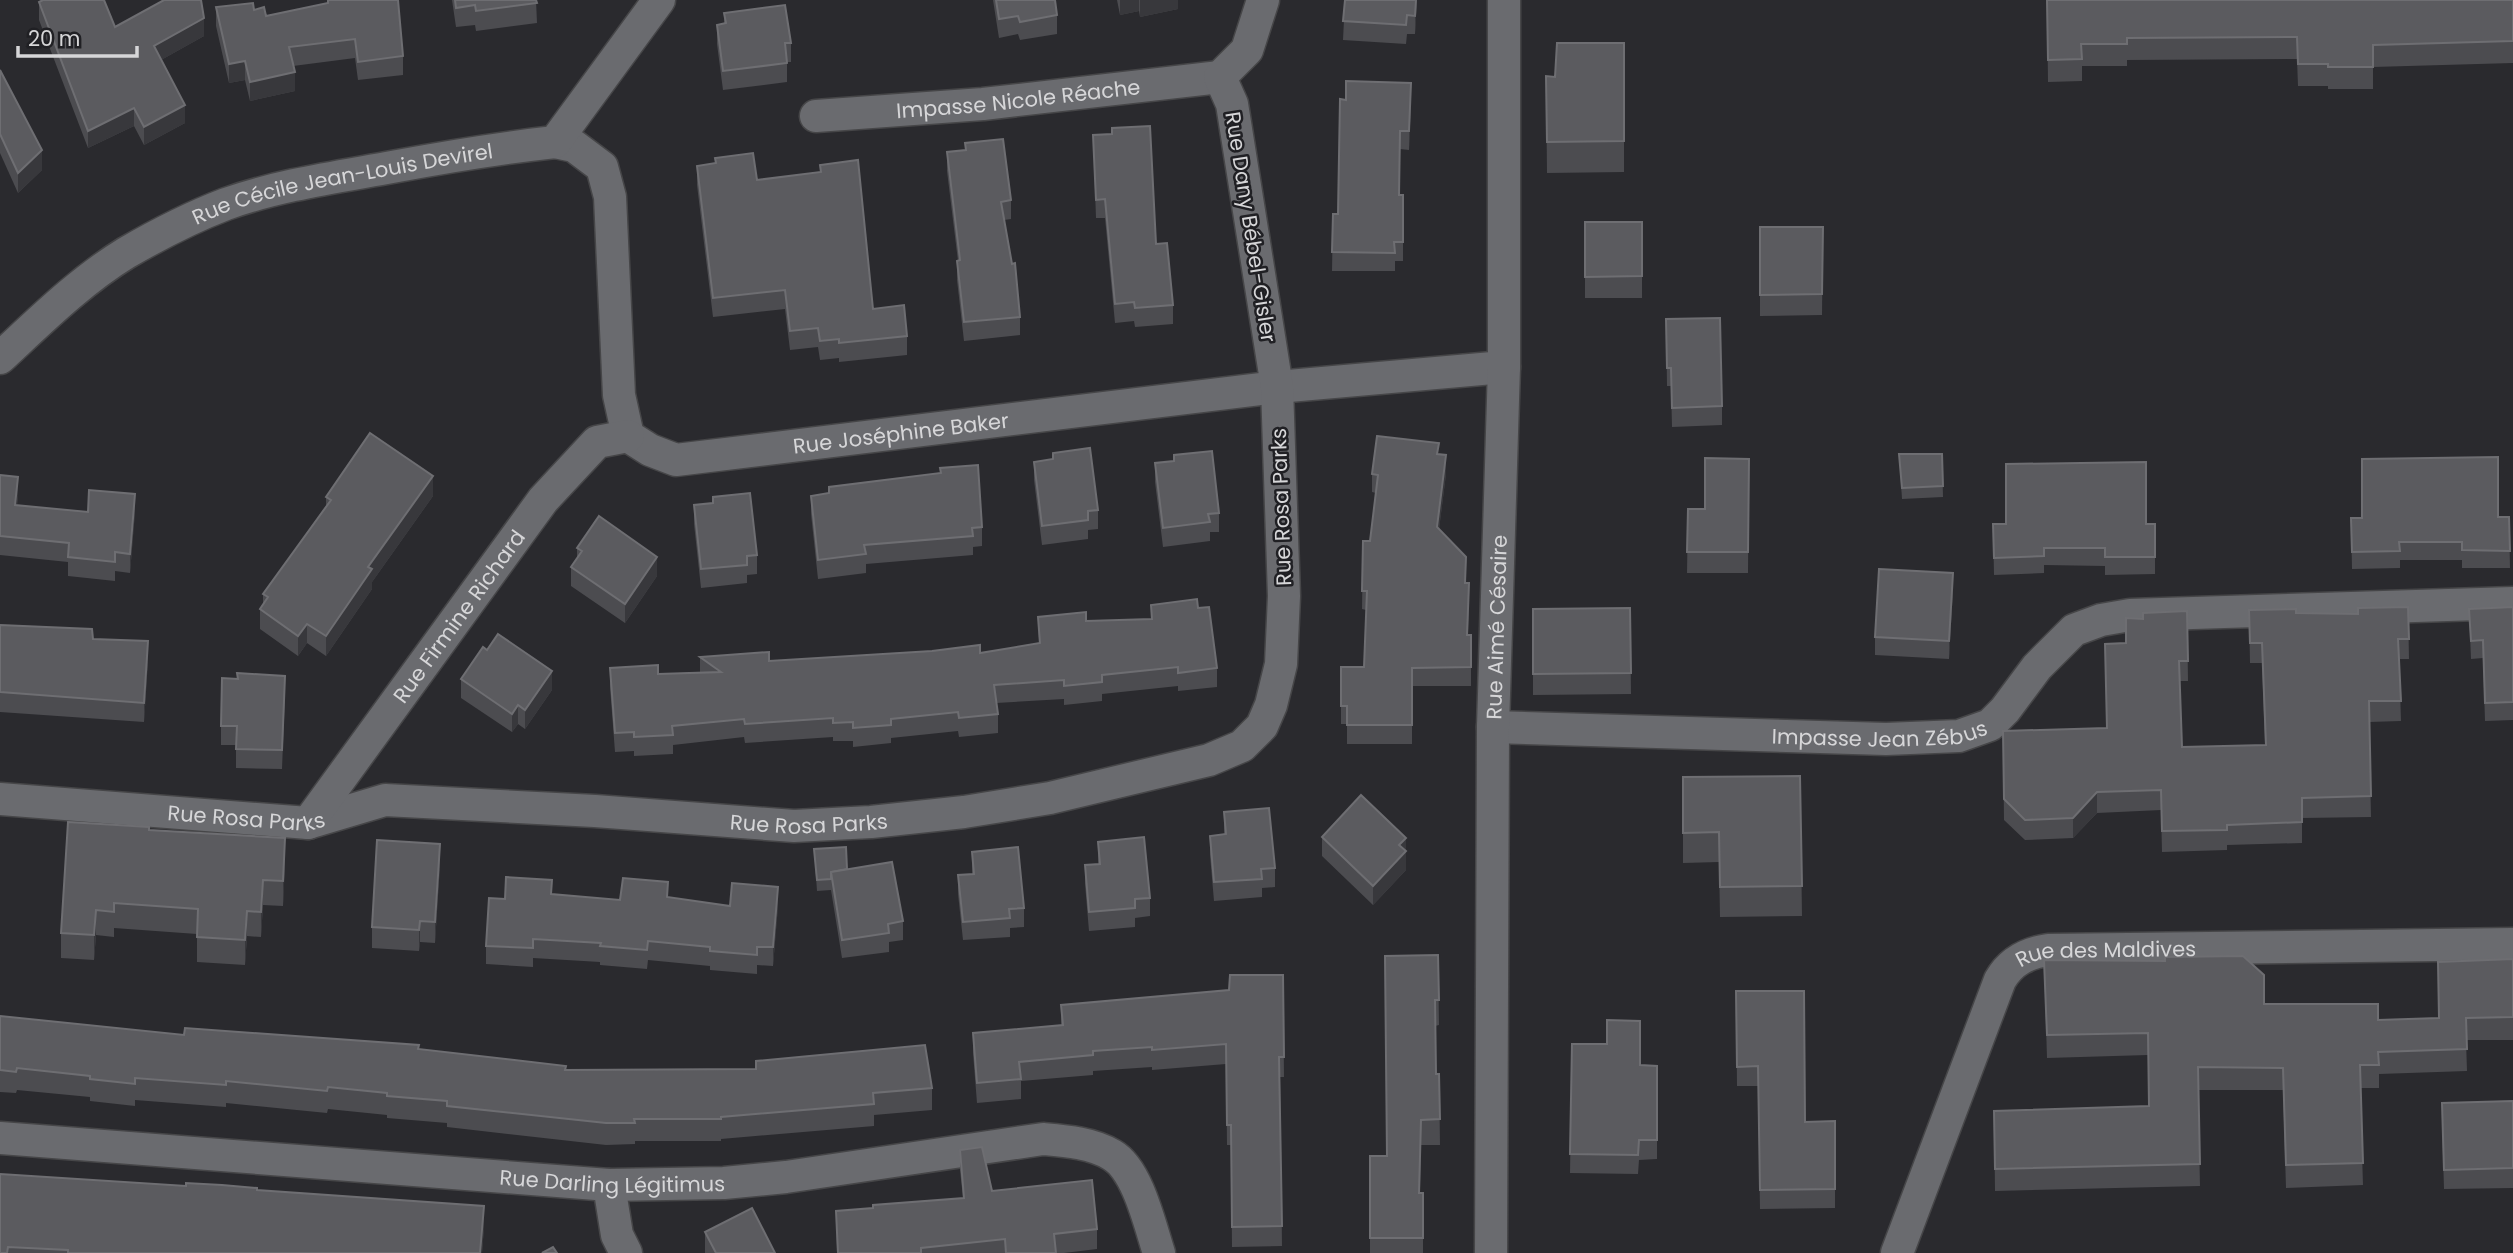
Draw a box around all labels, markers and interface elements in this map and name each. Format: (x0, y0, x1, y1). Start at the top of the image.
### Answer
scale bar (18, 14, 136, 58)
text: 20 m (28, 24, 81, 53)
street label: Impasse Nicole Réache (895, 72, 1142, 125)
street label: Rue Dany Bébel-Gisler (1218, 110, 1284, 345)
street label: Rue Cécile Jean-Louis Devirel (187, 136, 495, 231)
street label: Rue Joséphine Baker (791, 405, 1010, 460)
street label: Rue Rosa Parks (1264, 428, 1298, 586)
street label: Rue Firmine Richard (386, 523, 531, 709)
street label: Rue Aimé Césaire (1479, 534, 1513, 720)
street label: Impasse Jean Zébus (1771, 713, 1991, 754)
street label: Rue Rosa Parks (166, 798, 328, 838)
street label: Rue Rosa Parks (729, 806, 889, 841)
street label: Rue des Maldives (2010, 934, 2196, 974)
street label: Rue Darling Légitimus (499, 1162, 725, 1200)

